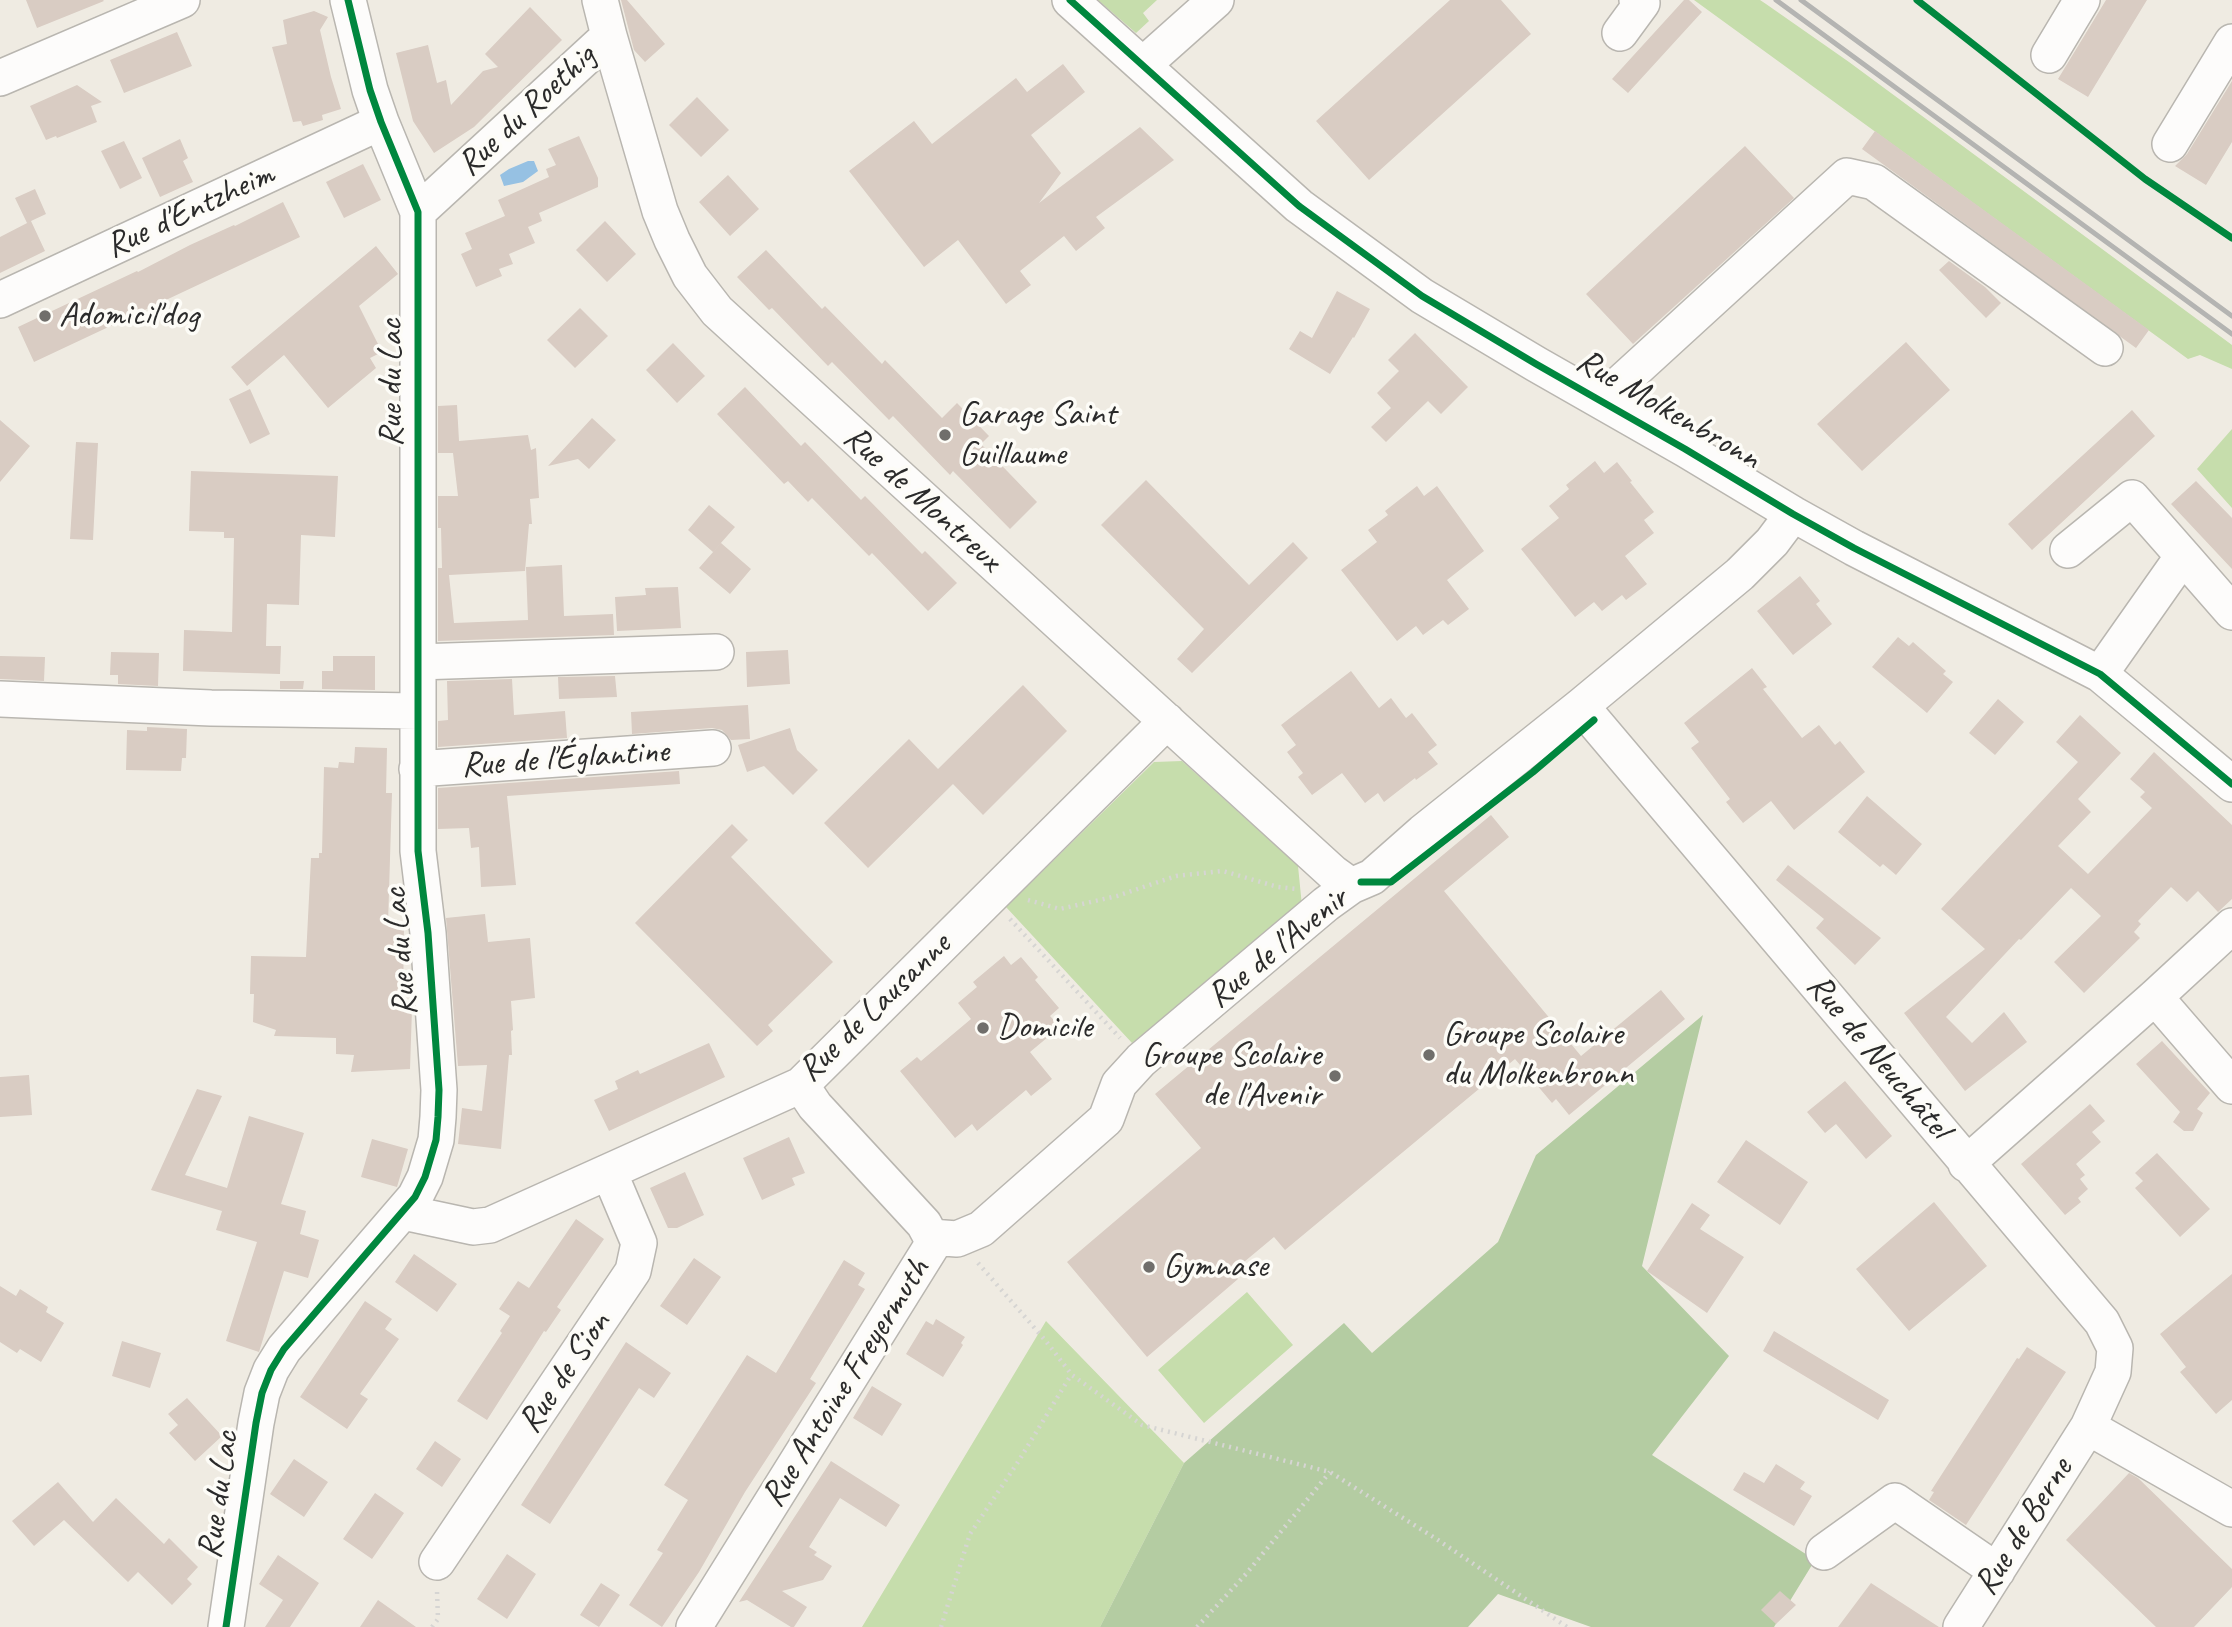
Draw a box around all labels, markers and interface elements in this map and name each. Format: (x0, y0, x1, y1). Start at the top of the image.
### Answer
street label: Rue du Roethig (449, 36, 605, 186)
street label: Rue d'Entzheim (99, 154, 281, 268)
place label: Adomicil'dog (59, 295, 199, 337)
marker: Adomicil'dog (37, 308, 53, 324)
street label: Rue du Lac (371, 319, 413, 447)
street label: Rue Molkenbronn (1568, 340, 1768, 480)
place label: Garage Saint Guillaume (959, 394, 1116, 476)
street label: Rue de Montreux (834, 417, 1010, 581)
marker: Garage Saint Guillaume (937, 427, 953, 443)
street label: Rue de l'Églantine (460, 731, 670, 787)
street label: Rue de l'Avenir (1199, 878, 1357, 1018)
street label: Rue du Lac (375, 886, 427, 1018)
street label: Rue de Lausanne (790, 925, 960, 1091)
street label: Rue de Neuchâtel (1797, 966, 1959, 1148)
place label: Domicile (997, 1007, 1092, 1049)
place label: Groupe Scolaire du Molkenbronn (1443, 1014, 1633, 1096)
marker: Domicile (975, 1020, 991, 1036)
place label: Groupe Scolaire de l'Avenir (1141, 1035, 1321, 1117)
marker: Groupe Scolaire du Molkenbronn (1421, 1047, 1437, 1063)
marker: Groupe Scolaire de l'Avenir (1327, 1068, 1343, 1084)
place label: Gymnase (1163, 1246, 1268, 1288)
street label: Rue Antoine Freyermuth (753, 1251, 939, 1515)
marker: Gymnase (1141, 1259, 1157, 1275)
street label: Rue de Sion (509, 1305, 621, 1441)
street label: Rue du Lac (189, 1429, 249, 1561)
street label: Rue de Berne (1966, 1451, 2082, 1603)

